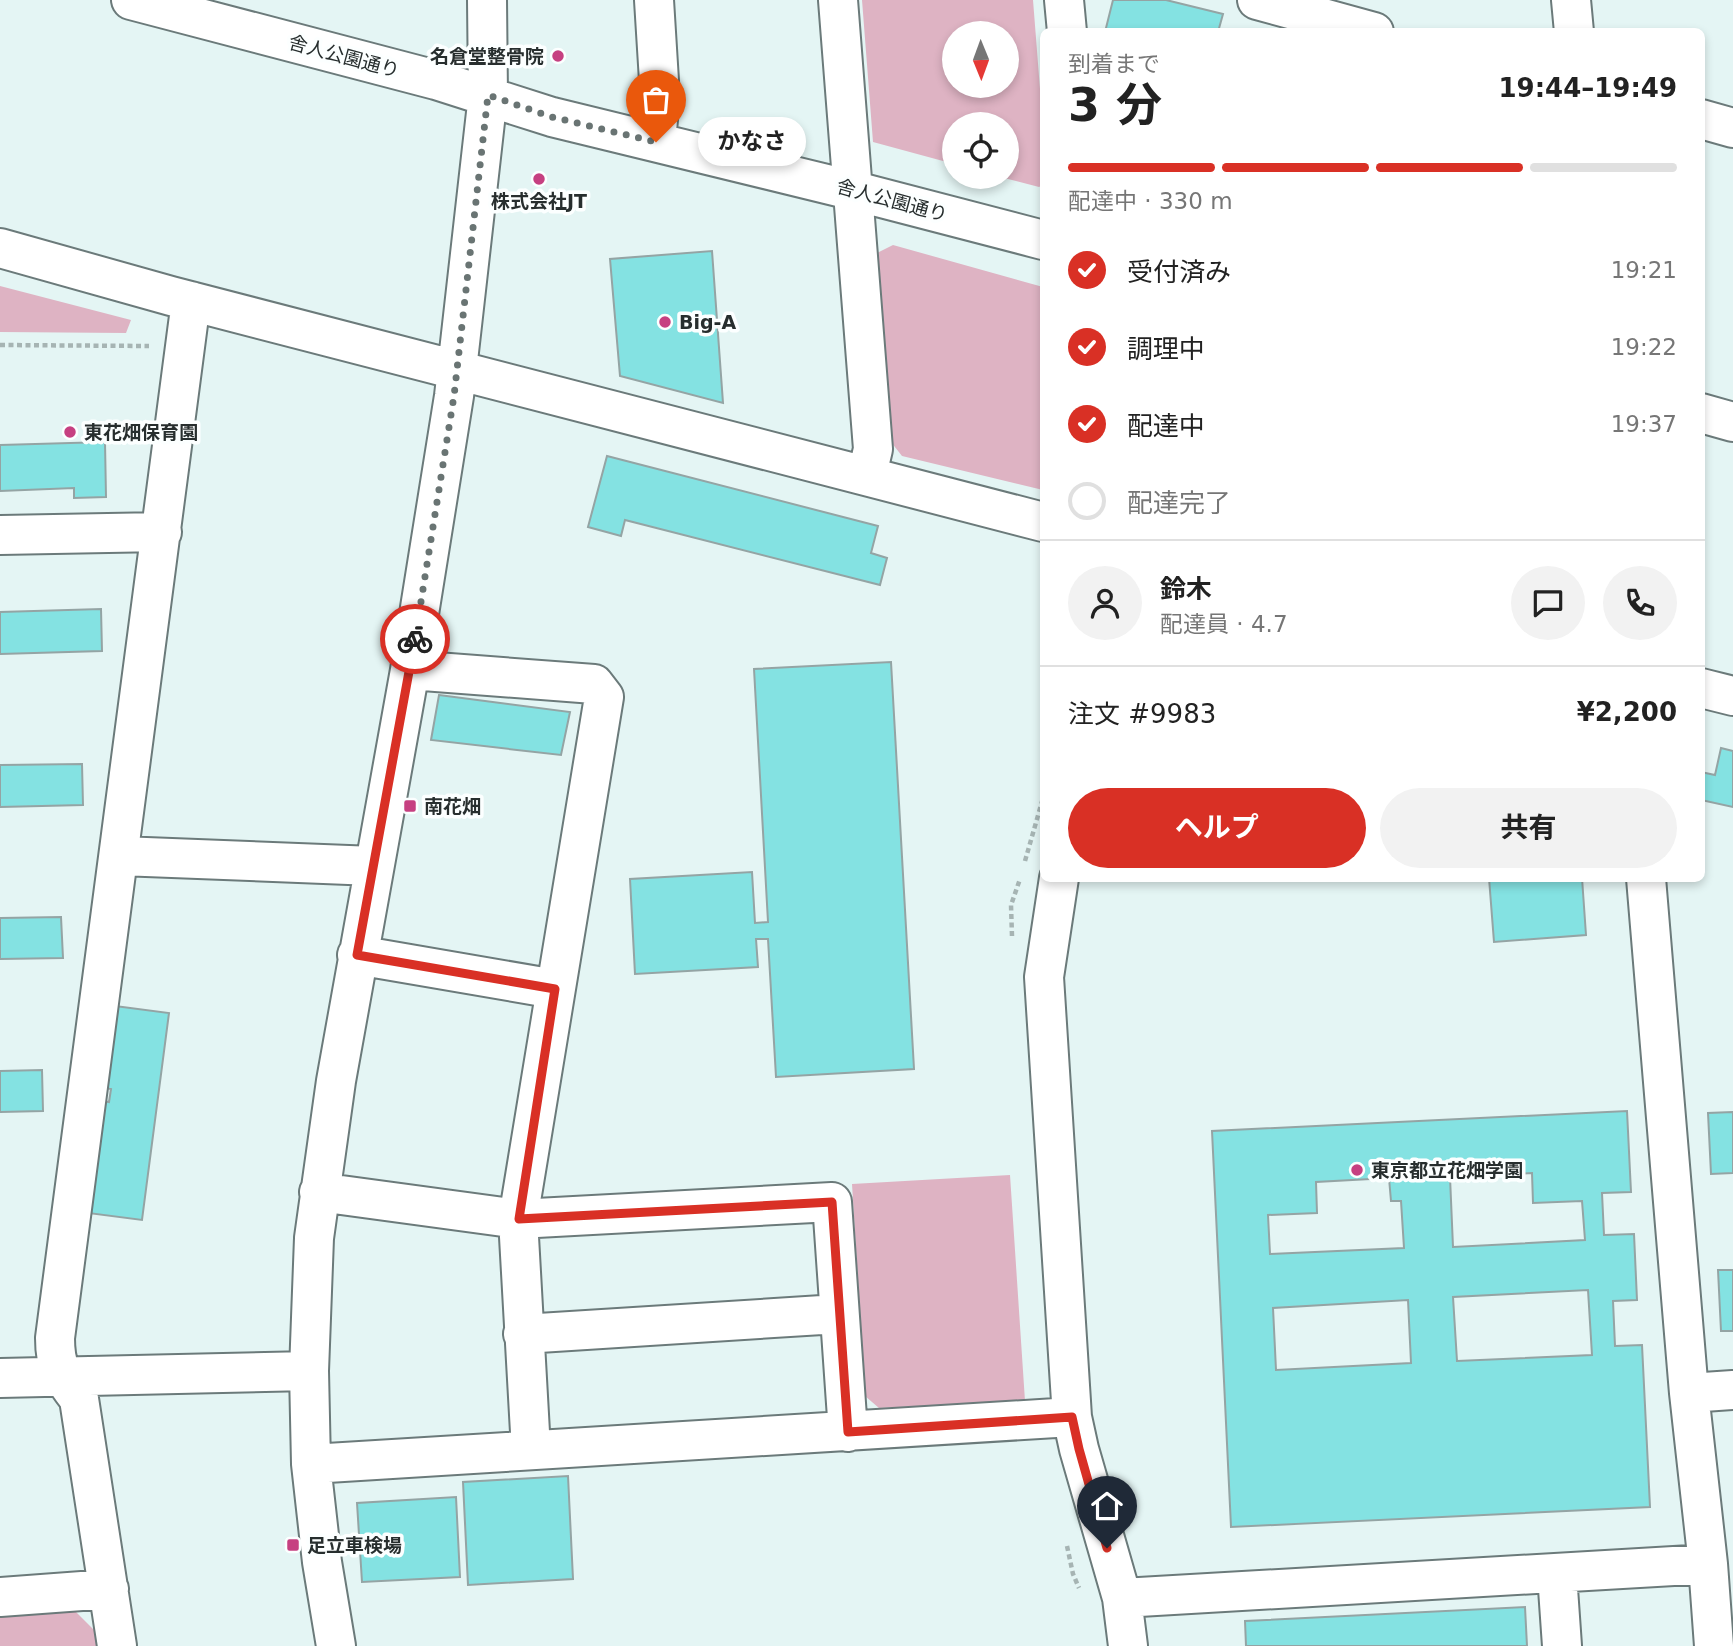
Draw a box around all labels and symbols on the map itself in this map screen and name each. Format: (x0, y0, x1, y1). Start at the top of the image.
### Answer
north arrow (942, 21, 1018, 98)
street label: 舎人公園通り (286, 31, 402, 81)
place label: 名倉堂整骨院 (430, 45, 544, 67)
marker: 名倉堂整骨院 (550, 48, 566, 64)
pin (626, 70, 686, 142)
callout: かなさ (698, 118, 806, 166)
marker: 株式会社JT (531, 171, 547, 187)
street label: 舎人公園通り (834, 175, 950, 225)
place label: 株式会社JT (491, 190, 587, 212)
place label: Big-A (679, 311, 736, 333)
marker: Big-A (657, 314, 673, 330)
place label: 東花畑保育園 (84, 421, 198, 443)
marker: 東花畑保育園 (62, 424, 78, 440)
courier (380, 604, 450, 674)
place label: 南花畑 (424, 795, 481, 817)
marker: 南花畑 (402, 798, 418, 814)
place label: 東京都立花畑学園 (1371, 1159, 1523, 1181)
marker: 東京都立花畑学園 (1349, 1162, 1365, 1178)
pin (1077, 1476, 1137, 1548)
place label: 足立車検場 (307, 1534, 402, 1556)
marker: 足立車検場 (285, 1537, 301, 1553)

